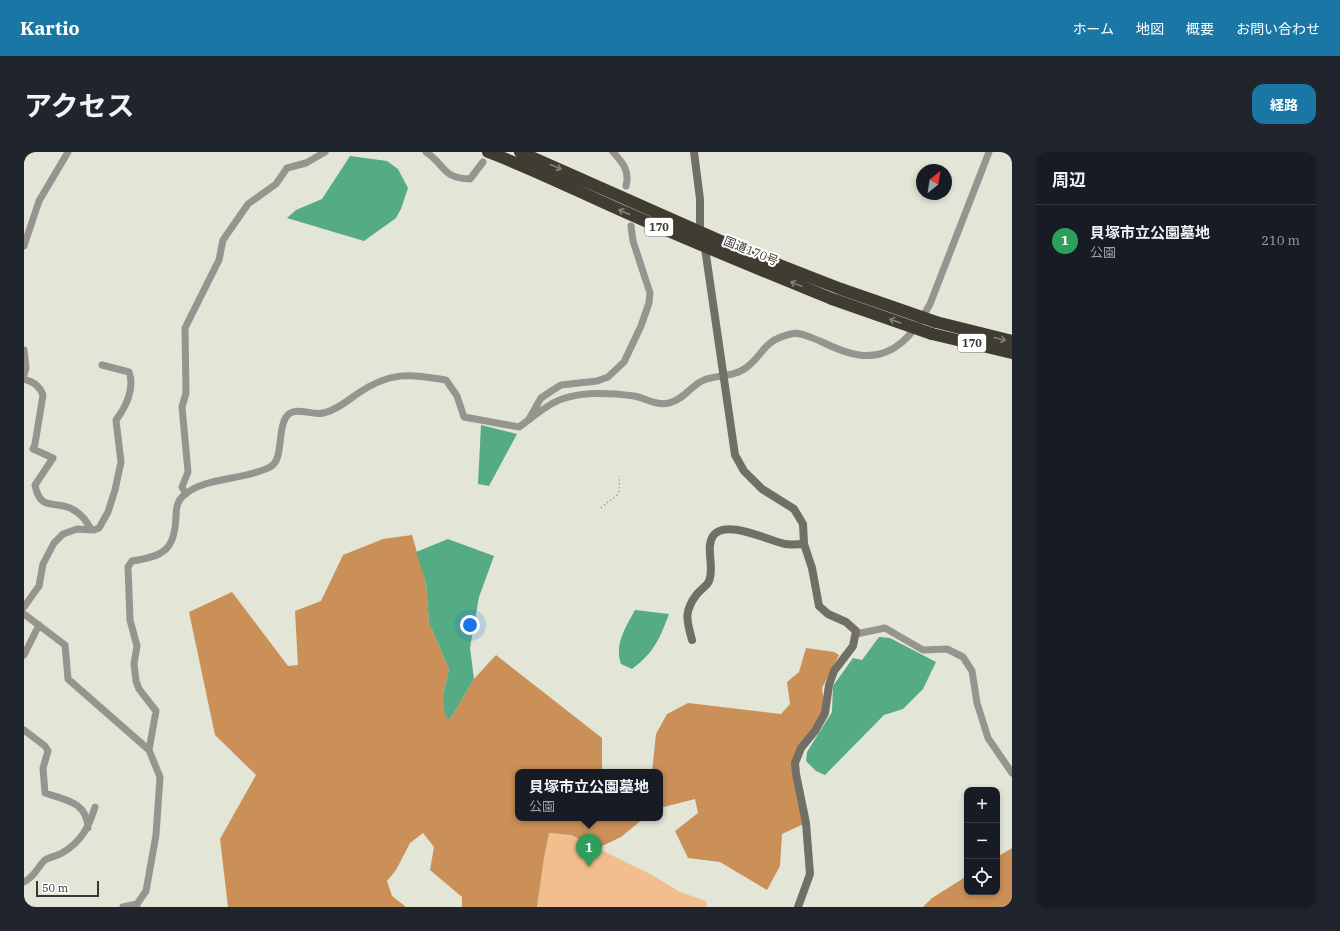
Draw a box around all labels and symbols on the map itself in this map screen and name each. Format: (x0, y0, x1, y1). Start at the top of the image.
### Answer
one-way arrow (550, 164, 562, 171)
north arrow (916, 164, 952, 200)
one-way arrow (619, 208, 631, 215)
road number: 170 (645, 218, 673, 236)
street label: 国道170号 (722, 233, 781, 268)
one-way arrow (790, 280, 802, 288)
one-way arrow (888, 317, 901, 324)
road number: 170 (958, 334, 986, 352)
one-way arrow (994, 336, 1007, 343)
your location (460, 615, 480, 635)
pin: 1 (576, 834, 602, 867)
scale bar (36, 879, 99, 898)

